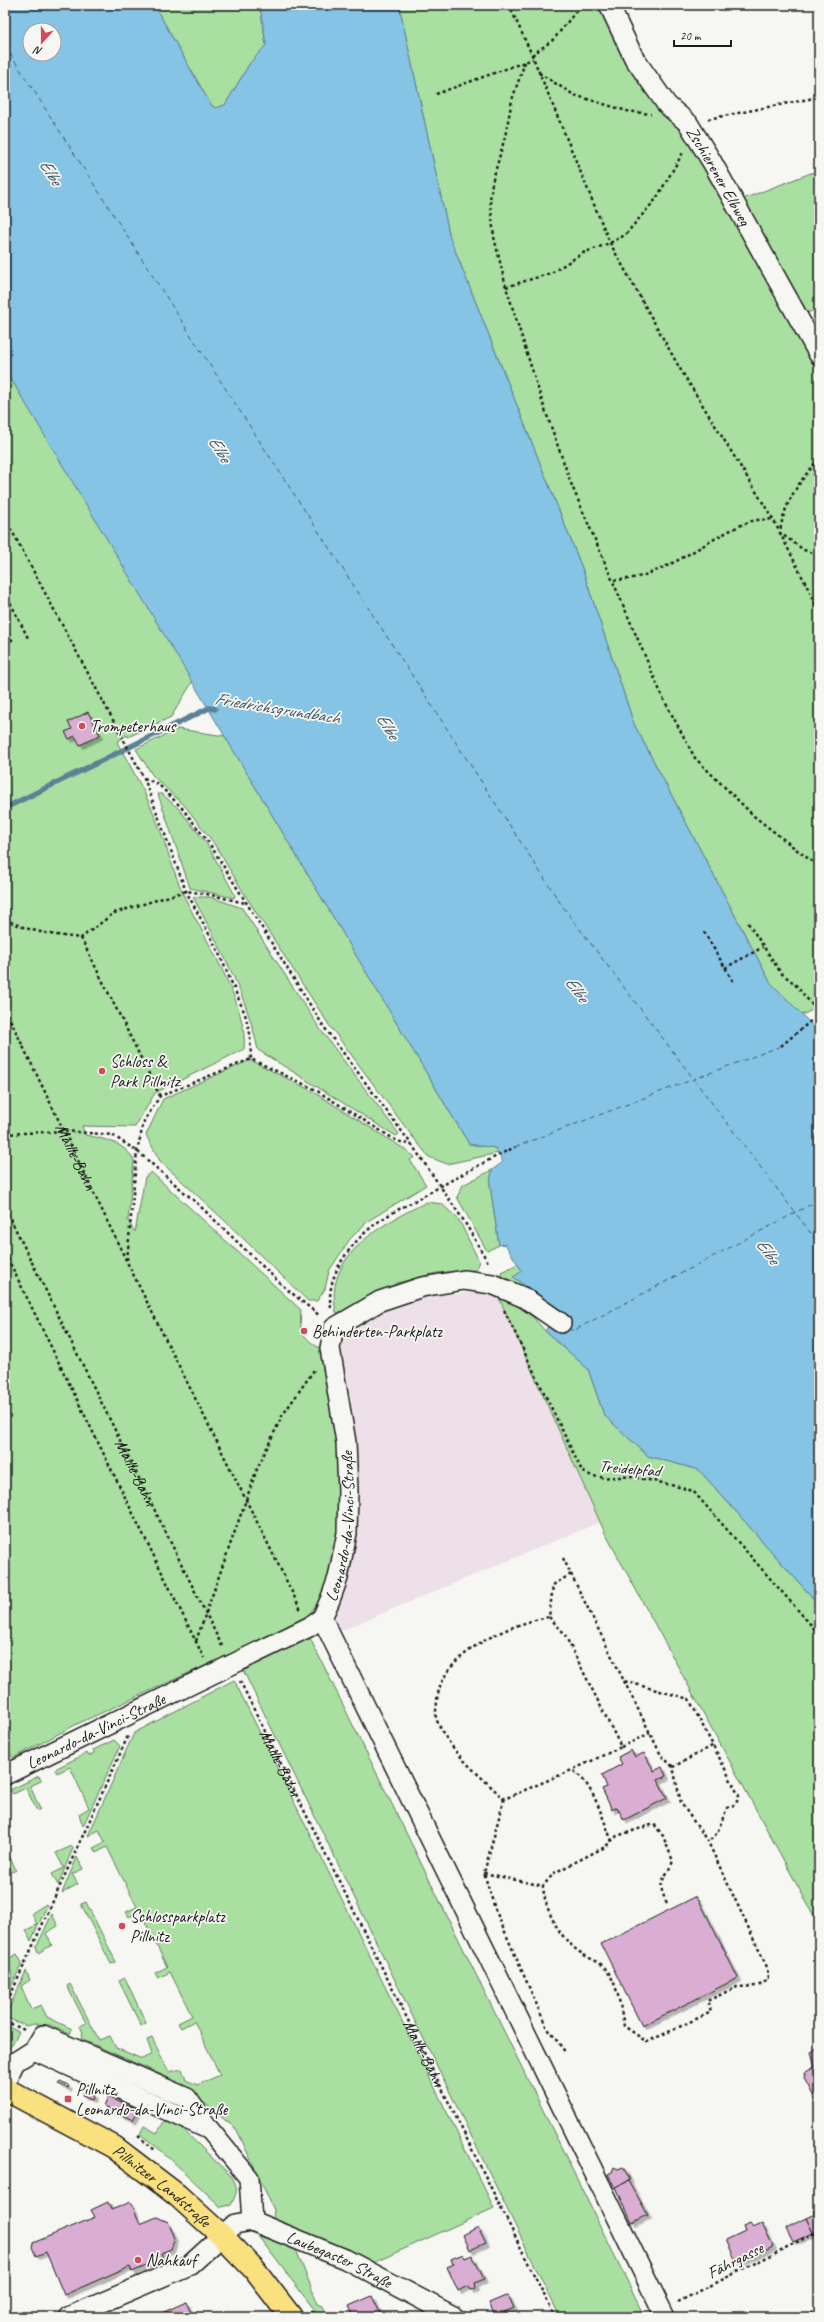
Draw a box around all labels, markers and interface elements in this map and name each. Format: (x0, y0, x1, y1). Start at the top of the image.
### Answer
north arrow (22, 22, 62, 62)
scale bar (674, 22, 731, 48)
text: 20 m (680, 28, 702, 44)
text: N (31, 43, 44, 59)
street label: Zschierener Elbweg (682, 123, 756, 230)
water label: Elbe (35, 155, 69, 192)
water label: Elbe (204, 432, 238, 469)
water label: Friedrichsgrundbach (213, 687, 343, 729)
water label: Elbe (372, 709, 406, 746)
place label: Trompeterhaus (90, 716, 178, 737)
marker: Trompeterhaus (77, 721, 87, 731)
water label: Elbe (560, 972, 595, 1009)
place label: Schloss & Park Pillnitz (110, 1051, 181, 1092)
marker: Schloss & Park Pillnitz (97, 1066, 107, 1076)
street label: Maille-Bahn (51, 1120, 101, 1194)
water label: Elbe (751, 1234, 786, 1271)
place label: Behinderten-Parkplatz (312, 1321, 443, 1342)
marker: Behinderten-Parkplatz (299, 1326, 309, 1336)
street label: Maille-Bahn (110, 1436, 161, 1510)
street label: Leonardo-da-Vinci-Straße (320, 1449, 359, 1604)
street label: Treidelpfad (598, 1455, 664, 1482)
street label: Leonardo-da-Vinci-Straße (23, 1688, 170, 1774)
street label: Maille-Bahn (255, 1726, 305, 1800)
place label: Schlossparkplatz Pillnitz (130, 1906, 227, 1947)
marker: Schlossparkplatz Pillnitz (117, 1921, 127, 1931)
street label: Maille-Bahn (398, 2016, 449, 2090)
place label: Pillnitz, Leonardo-da-Vinci-Straße (76, 2079, 229, 2120)
marker: Pillnitz, Leonardo-da-Vinci-Straße (63, 2094, 73, 2104)
street label: Pillnitzer Landstraße (108, 2140, 216, 2233)
street label: Laubegaster Straße (283, 2226, 397, 2294)
street label: Fährgasse (704, 2237, 768, 2283)
place label: Nahkauf (146, 2250, 200, 2271)
marker: Nahkauf (133, 2255, 143, 2265)

